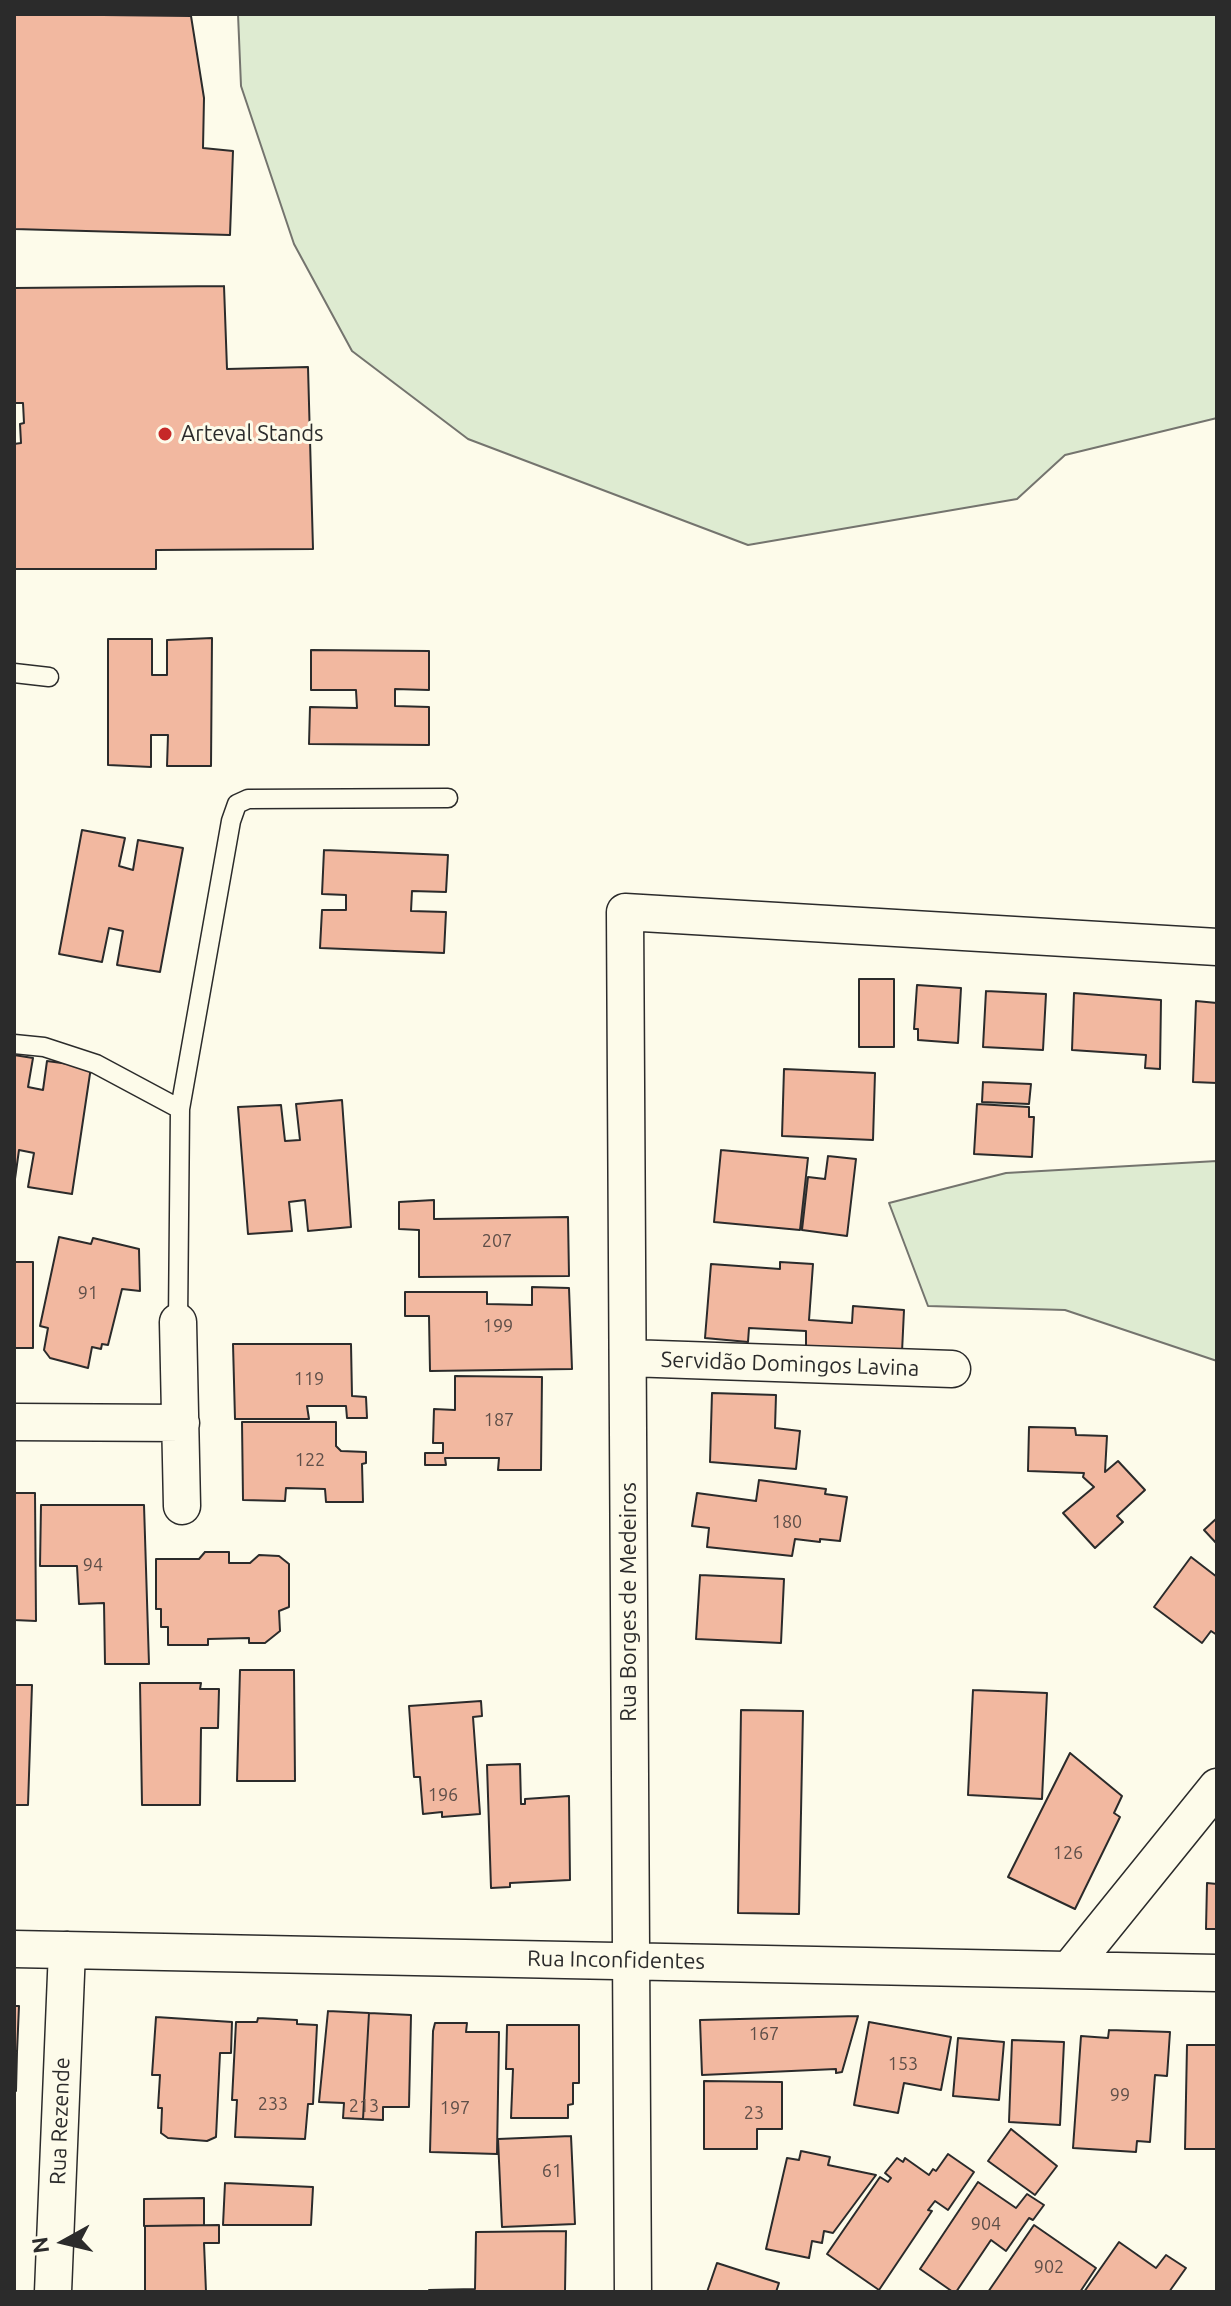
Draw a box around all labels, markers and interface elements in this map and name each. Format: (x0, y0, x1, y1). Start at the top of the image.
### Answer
place label: Arteval Stands (181, 421, 324, 447)
marker: Arteval Stands (156, 425, 174, 443)
house number: 207 (482, 1230, 512, 1252)
house number: 91 (78, 1282, 98, 1304)
house number: 199 (483, 1315, 513, 1337)
street label: Servidão Domingos Lavina (660, 1346, 920, 1382)
house number: 119 (294, 1368, 324, 1390)
house number: 187 (484, 1409, 514, 1431)
house number: 122 (295, 1449, 325, 1471)
street label: Rua Borges de Medeiros (616, 1482, 642, 1722)
house number: 180 (772, 1511, 802, 1533)
house number: 94 (83, 1554, 103, 1576)
house number: 196 (428, 1784, 458, 1806)
house number: 126 (1053, 1842, 1083, 1864)
street label: Rua Inconfidentes (527, 1945, 705, 1975)
house number: 167 (749, 2023, 779, 2045)
house number: 153 (888, 2053, 918, 2075)
street label: Rua Rezende (45, 2057, 75, 2185)
house number: 99 (1110, 2084, 1130, 2106)
house number: 233 (258, 2093, 288, 2115)
house number: 213 (349, 2095, 379, 2117)
house number: 197 (440, 2097, 470, 2119)
house number: 23 (744, 2102, 764, 2124)
house number: 61 (542, 2160, 562, 2182)
north arrow (24, 2202, 104, 2282)
house number: 904 (971, 2213, 1001, 2235)
text: N (26, 2236, 53, 2255)
house number: 902 (1034, 2256, 1064, 2278)

